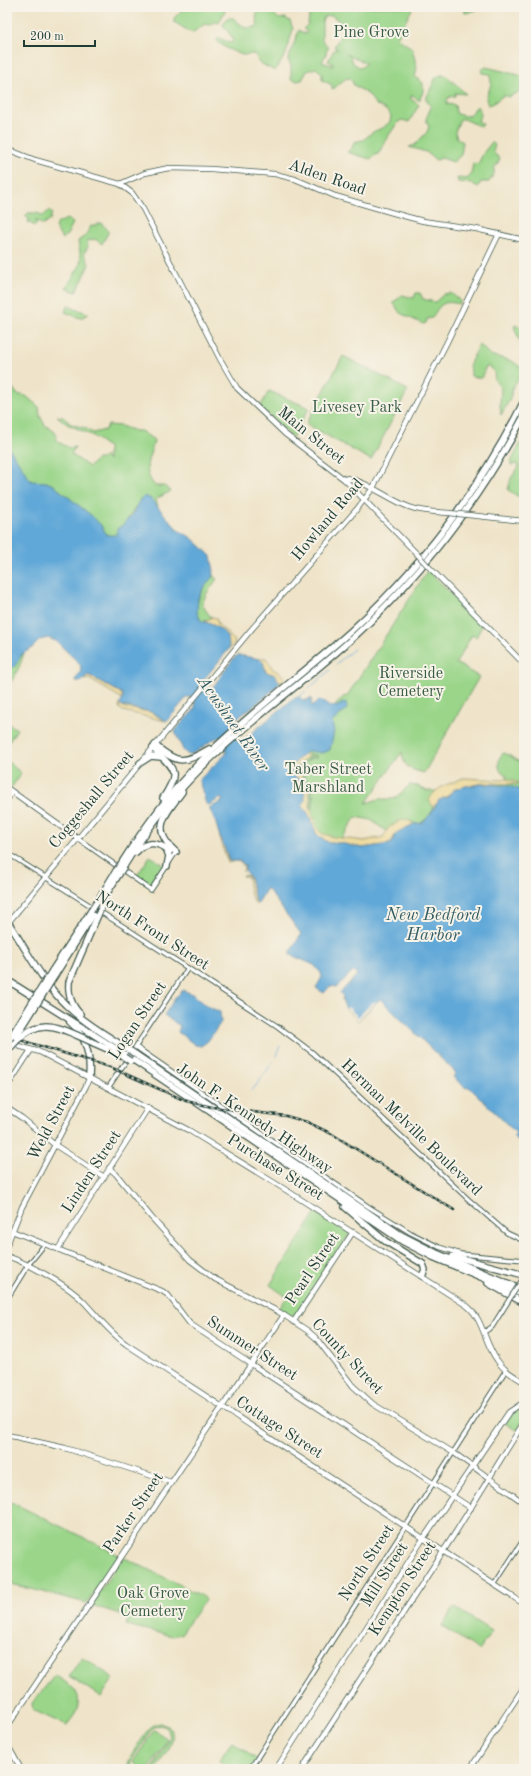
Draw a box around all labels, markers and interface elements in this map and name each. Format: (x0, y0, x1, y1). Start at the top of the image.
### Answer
scale bar (24, 22, 95, 48)
park label: Pine Grove (333, 25, 409, 41)
text: 200 m (30, 31, 64, 43)
street label: Alden Road (286, 157, 368, 199)
park label: Livesey Park (312, 400, 402, 416)
street label: Main Street (274, 404, 348, 468)
street label: Howland Road (289, 476, 367, 564)
park label: Riverside Cemetery (378, 666, 445, 700)
water label: Acushnet River (193, 672, 273, 775)
street label: Coggeshall Street (47, 748, 138, 852)
park label: Taber Street Marshland (284, 762, 372, 796)
street label: North Front Street (92, 888, 212, 974)
water label: New Bedford Harbor (385, 907, 481, 944)
street label: Logan Street (106, 979, 170, 1063)
street label: Herman Melville Boulevard (338, 1057, 484, 1199)
street label: John F. Kennedy Highway (173, 1061, 335, 1178)
street label: Weld Street (26, 1082, 79, 1163)
street label: Linden Street (59, 1128, 125, 1216)
street label: Purchase Street (224, 1132, 327, 1204)
street label: Pearl Street (283, 1230, 343, 1308)
street label: Summer Street (204, 1314, 301, 1384)
street label: County Street (308, 1316, 386, 1398)
street label: Cottage Street (232, 1394, 326, 1462)
street label: Parker Street (101, 1469, 167, 1556)
street label: North Street (336, 1521, 398, 1604)
street label: Kempton Street (366, 1538, 440, 1639)
street label: Mill Street (358, 1540, 412, 1610)
park label: Oak Grove Cemetery (117, 1586, 189, 1620)

